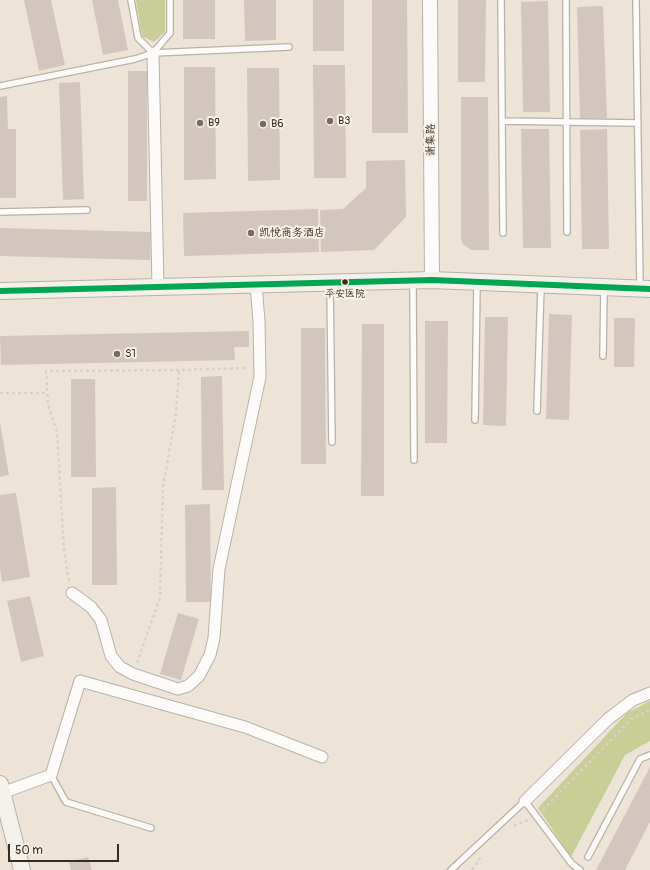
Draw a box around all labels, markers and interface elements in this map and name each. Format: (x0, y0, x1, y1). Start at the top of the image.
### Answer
place label: B3 (338, 114, 350, 128)
place label: B9 (208, 116, 220, 130)
marker: B3 (325, 116, 335, 126)
place label: B6 (271, 117, 284, 131)
marker: B9 (195, 118, 205, 128)
marker: B6 (258, 119, 268, 129)
street label: 谢集路 (424, 124, 438, 156)
place label: 凯悦商务酒店 (259, 226, 325, 240)
marker: 凯悦商务酒店 (246, 228, 256, 238)
marker: 平安医院 (340, 277, 350, 287)
place label: 平安医院 (325, 288, 365, 300)
place label: S1 (125, 347, 136, 361)
marker: S1 (112, 349, 122, 359)
scale bar (10, 836, 121, 862)
text: 50 m (15, 843, 43, 858)

